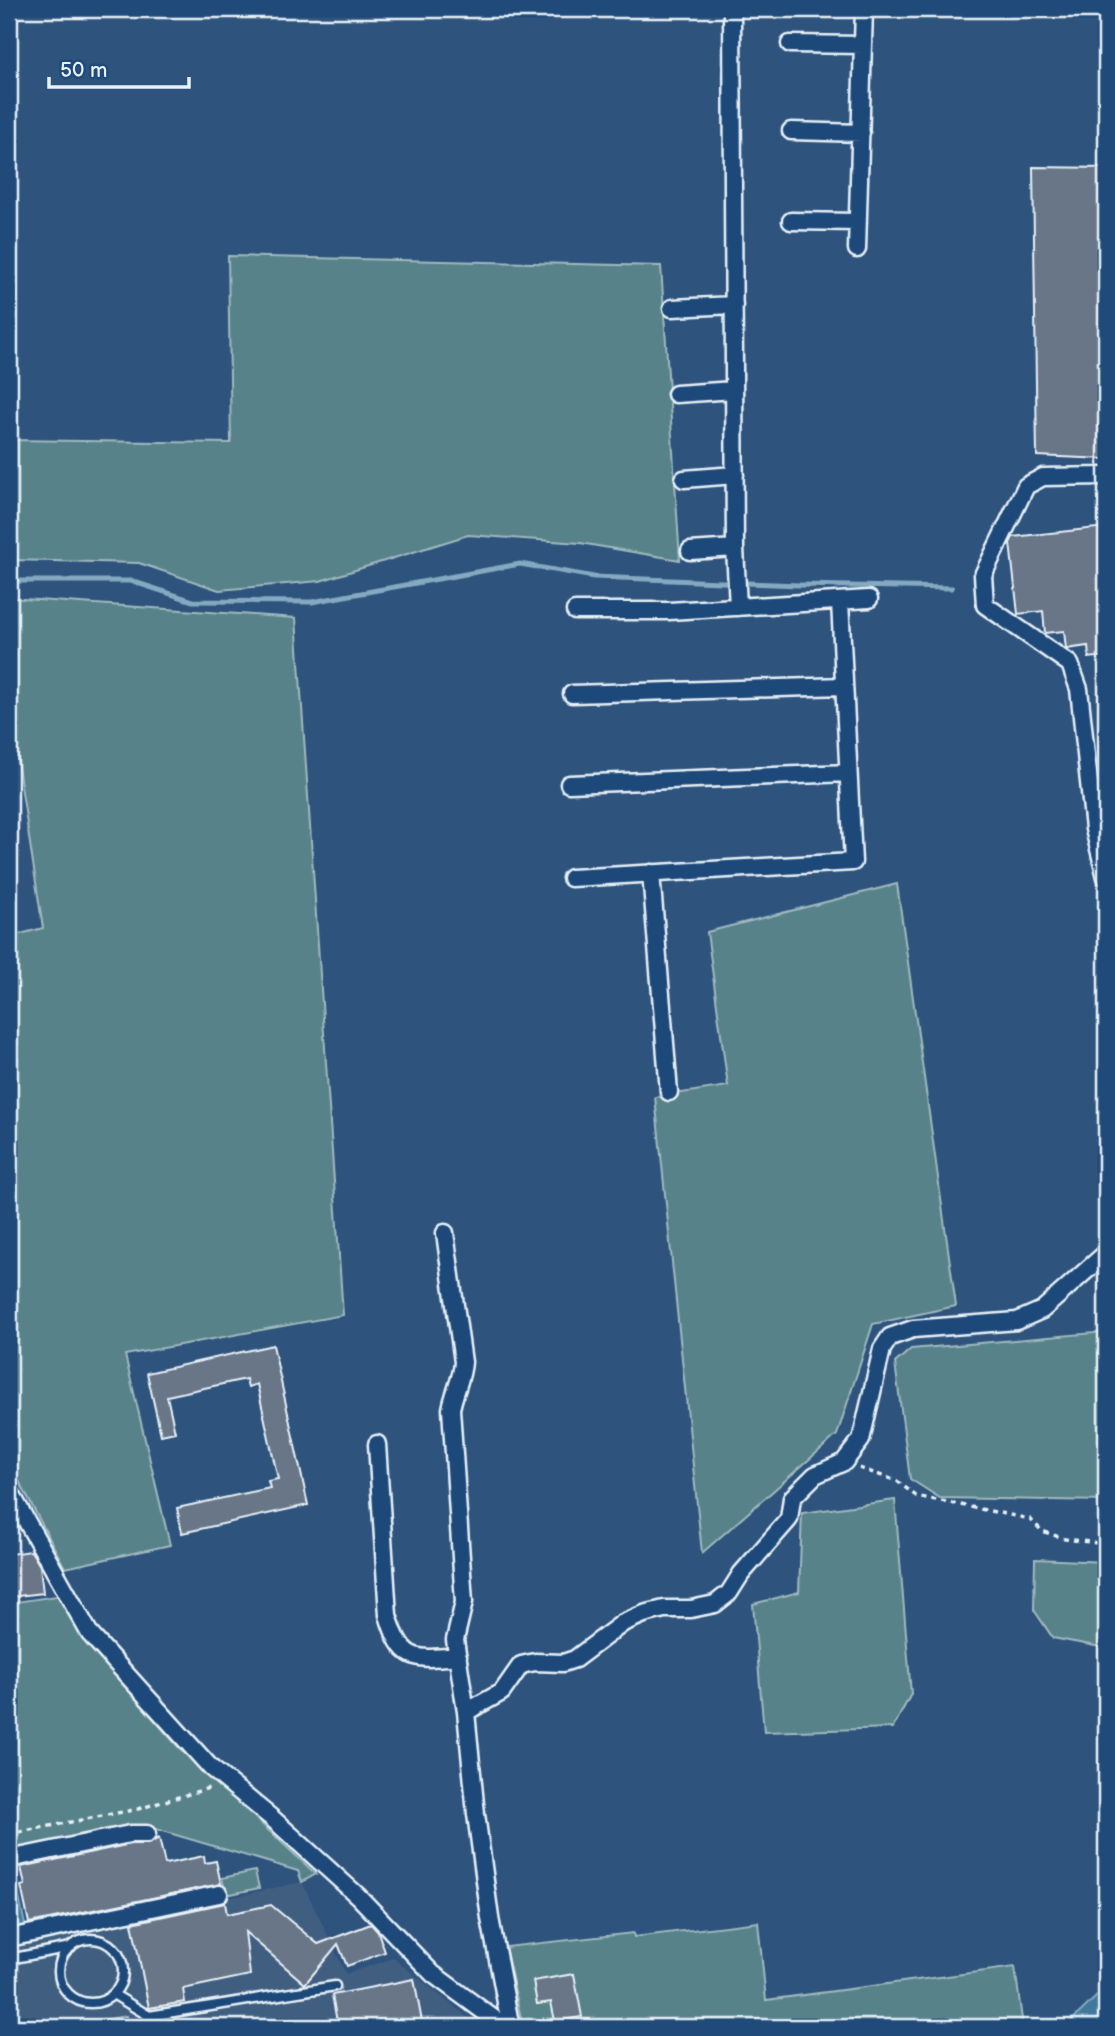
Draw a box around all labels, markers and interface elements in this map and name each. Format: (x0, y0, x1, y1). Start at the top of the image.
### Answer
scale bar (49, 46, 189, 90)
text: 50 m (60, 58, 107, 83)

